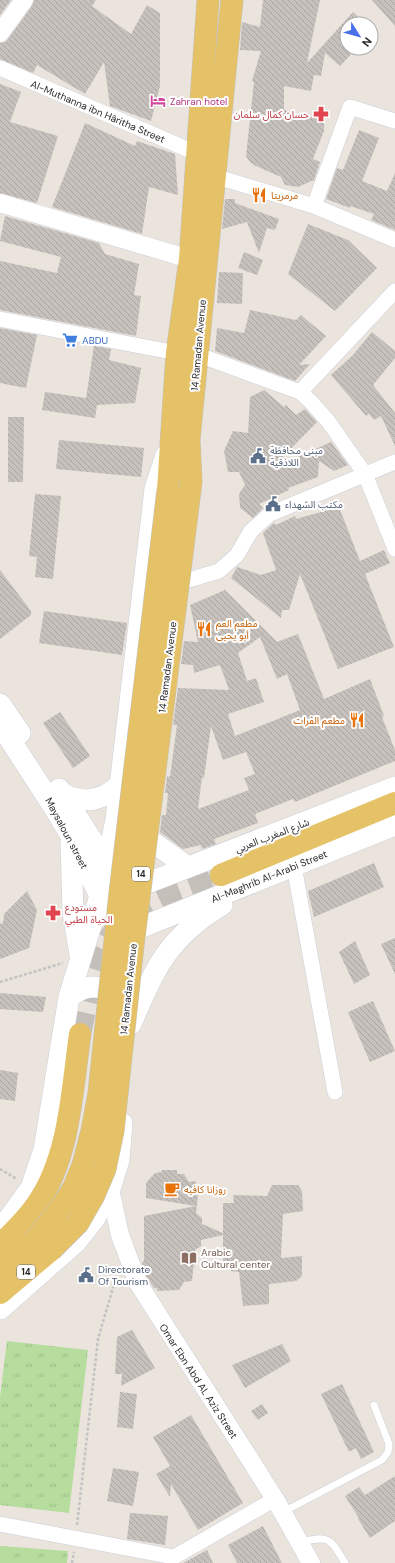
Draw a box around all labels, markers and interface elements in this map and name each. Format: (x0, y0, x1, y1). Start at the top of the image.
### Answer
north arrow (339, 16, 379, 56)
text: N (359, 35, 375, 49)
street label: Al-Muthanna ibn Hâritha Street (29, 77, 167, 146)
hotel icon: Zahran hotel (149, 92, 167, 110)
place label: Zahran hotel (170, 95, 227, 108)
pharmacy icon: حسان كمال سلمان (312, 105, 330, 123)
place label: حسان كمال سلمان (233, 108, 309, 121)
restaurant icon: مرمريتا (250, 186, 268, 204)
place label: مرمريتا (271, 189, 298, 202)
street label: 14 Ramadan Avenue (188, 299, 209, 391)
supermarket icon: ABDU (61, 331, 79, 349)
place label: ABDU (82, 334, 108, 347)
place label: مبنى محافظة اللاذقية (270, 444, 323, 469)
public building icon: مبنى محافظة اللاذقية (249, 447, 267, 465)
public building icon: مكتب الشهداء (264, 495, 282, 513)
place label: مكتب الشهداء (285, 498, 343, 511)
place label: مطعم العم أبو يحيى (216, 617, 258, 642)
restaurant icon: مطعم العم أبو يحيى (195, 620, 213, 638)
street label: 14 Ramadan Avenue (155, 621, 180, 713)
restaurant icon: مطعم الفرات (348, 711, 366, 729)
place label: مطعم الفرات (293, 714, 345, 728)
street label: Maysaloun street (42, 795, 91, 871)
street label: شارع المغرب العربي (233, 815, 312, 857)
street label: Al-Maghrib Al-Arabi Street (209, 847, 329, 906)
road number: 14 (132, 867, 150, 881)
place label: مستودع الحياة الطبي (65, 901, 113, 927)
pharmacy icon: مستودع الحياة الطبي (44, 904, 62, 922)
street label: 14 Ramadan Avenue (117, 943, 140, 1035)
cafe icon: روزانا كافيه (163, 1180, 181, 1198)
place label: روزانا كافيه (184, 1183, 227, 1196)
place label: Arabic Cultural center (201, 1246, 270, 1271)
library icon: Arabic Cultural center (180, 1249, 198, 1267)
place label: Directorate Of Tourism (98, 1263, 151, 1288)
road number: 14 (17, 1265, 35, 1279)
public building icon: Directorate Of Tourism (77, 1266, 95, 1284)
street label: Omar Ebn Abd AL Aziz Street (157, 1321, 241, 1441)

